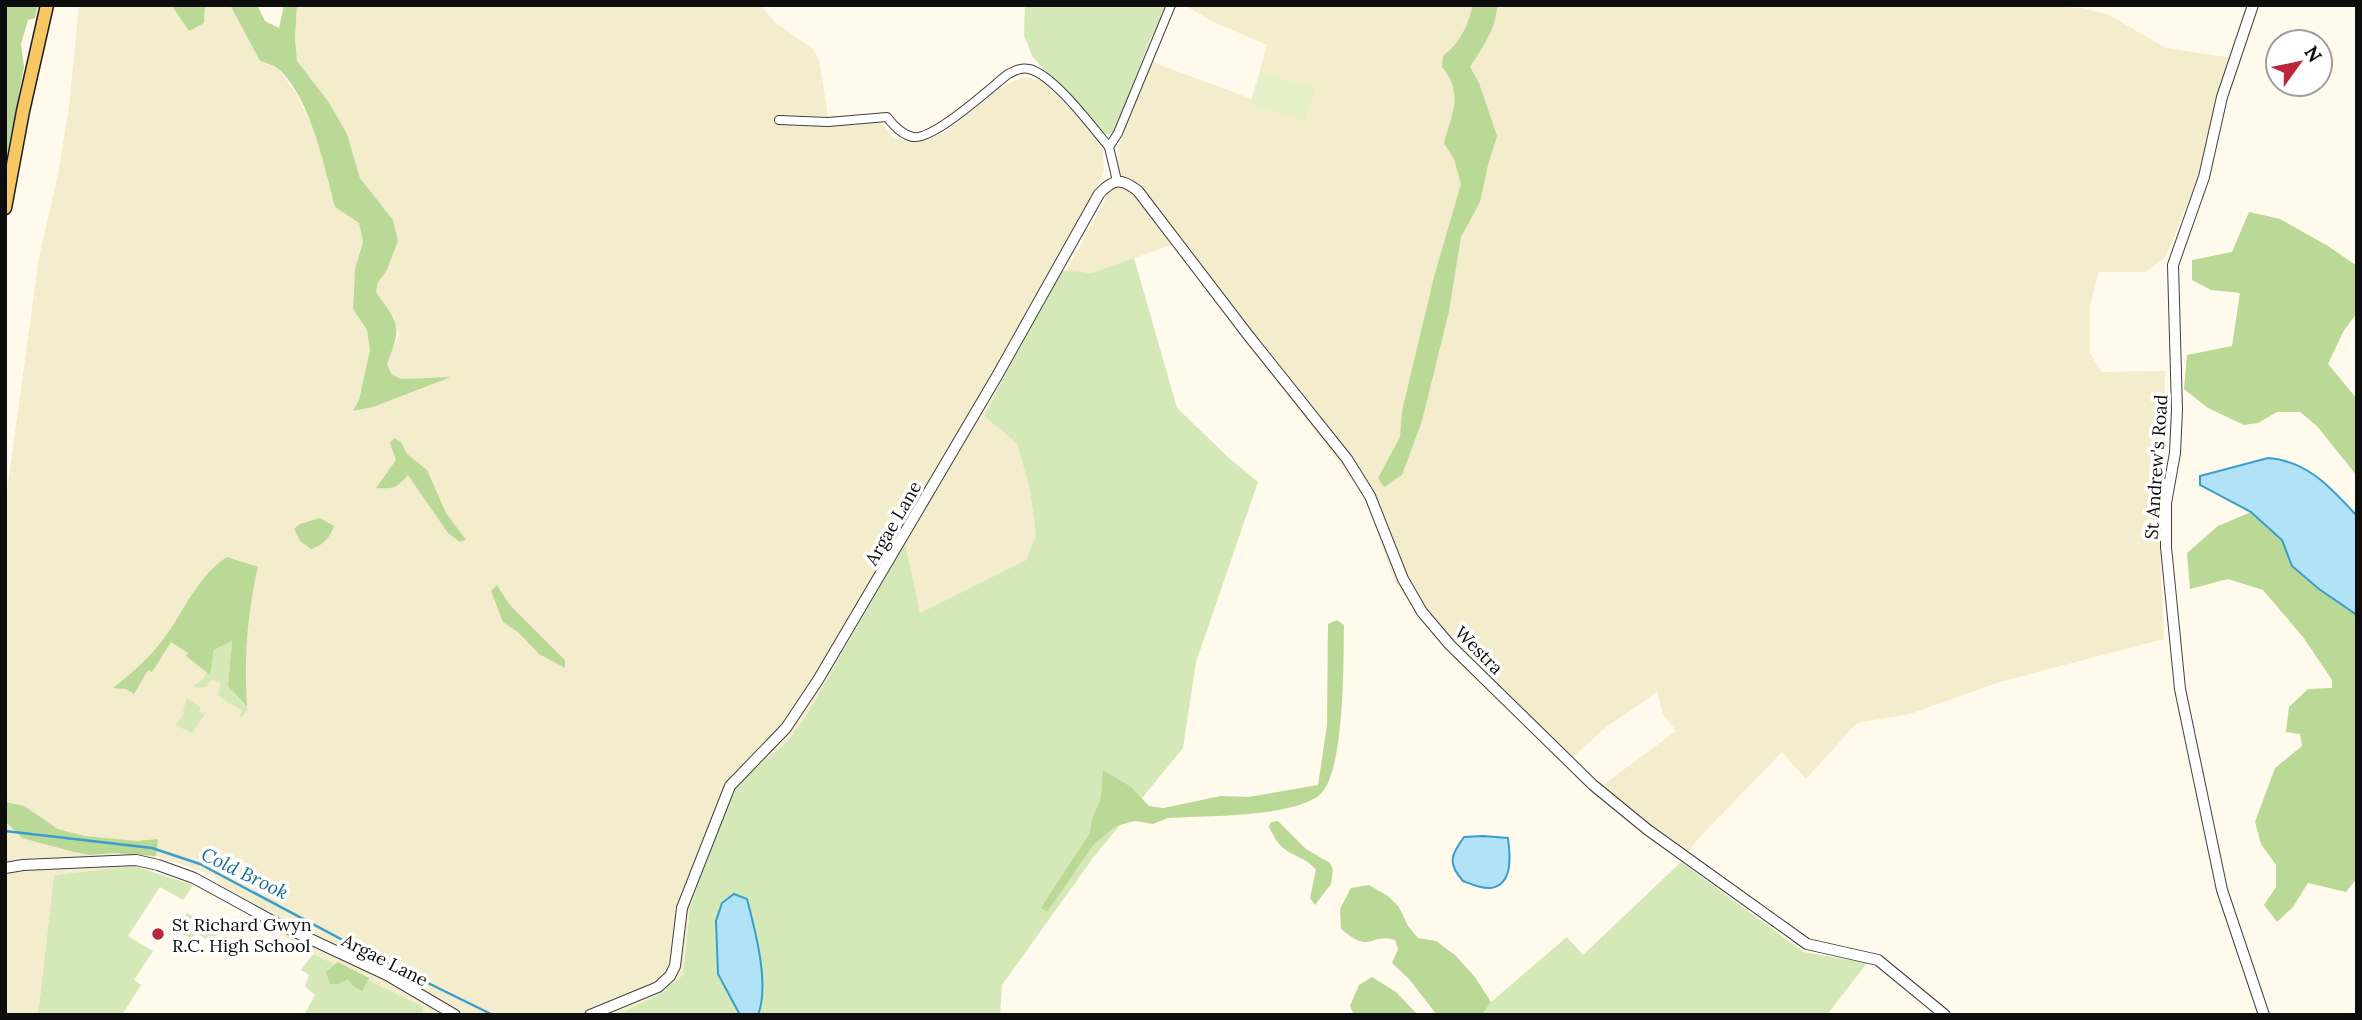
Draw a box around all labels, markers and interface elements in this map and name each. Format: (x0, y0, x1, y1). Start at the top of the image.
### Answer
north arrow (2264, 28, 2334, 98)
text: N (2299, 41, 2327, 67)
street label: St Andrew's Road (2139, 394, 2173, 540)
street label: Argae Lane (859, 477, 926, 570)
street label: Westra (1450, 621, 1508, 679)
water label: Cold Brook (198, 842, 292, 904)
place label: St Richard Gwyn R.C. High School (172, 913, 312, 957)
marker: St Richard Gwyn R.C. High School (150, 926, 166, 942)
street label: Argae Lane (337, 928, 432, 992)

